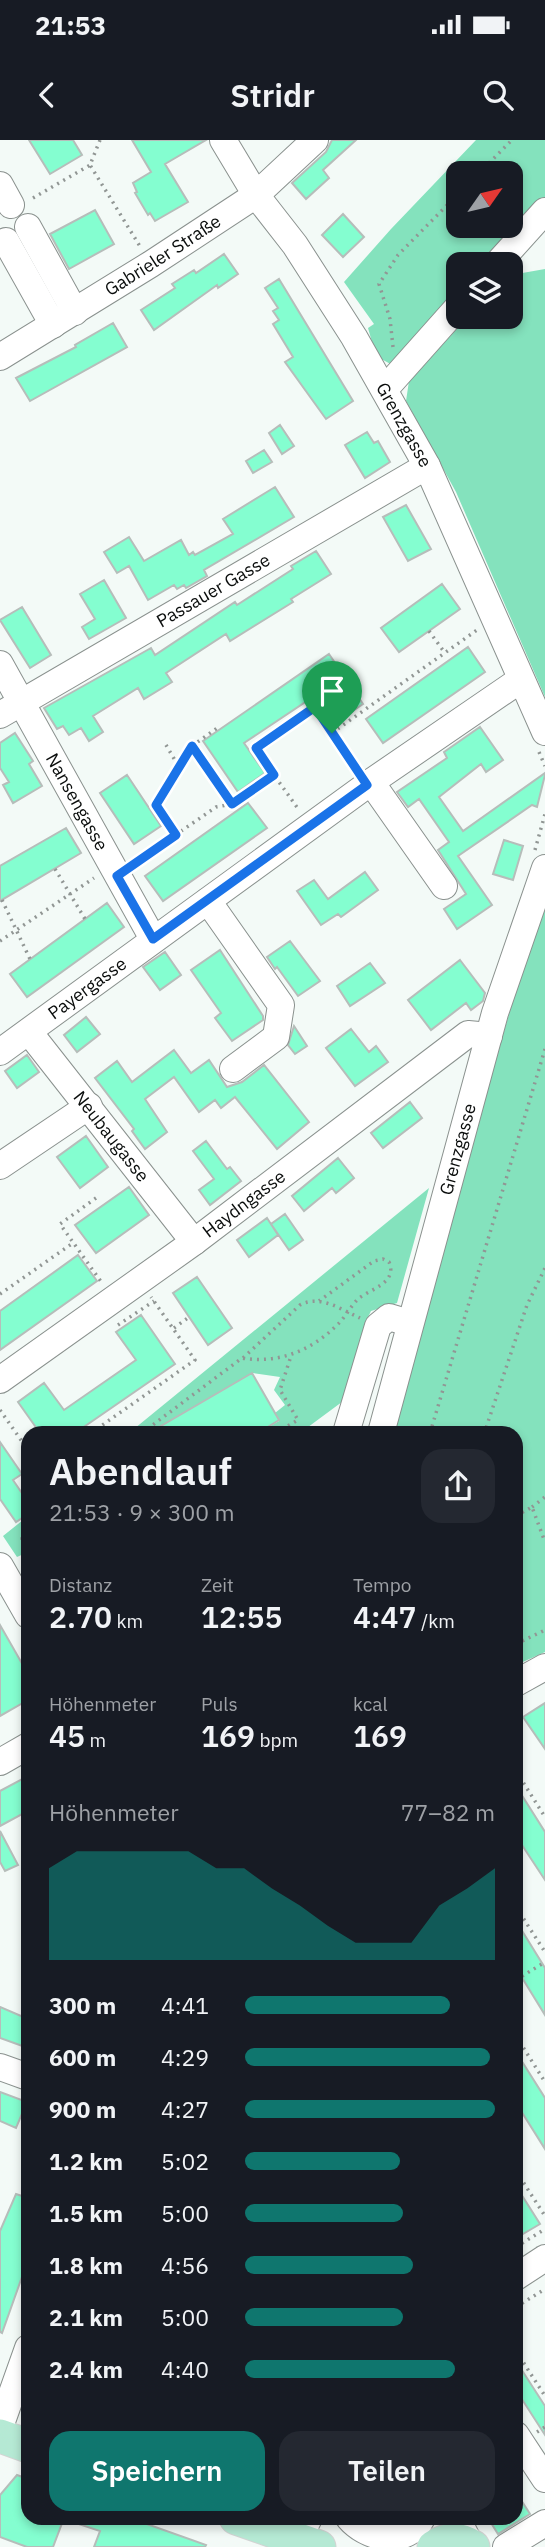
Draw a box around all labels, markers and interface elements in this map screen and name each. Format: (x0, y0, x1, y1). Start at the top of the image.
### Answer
text: 21:53 (35, 8, 106, 42)
text: Stridr (230, 74, 315, 116)
icon: back (28, 76, 66, 114)
icon: search (479, 76, 517, 114)
north arrow (446, 161, 523, 238)
map controls (446, 161, 523, 329)
street label: Gabrieler Straße (100, 209, 225, 301)
button: layers (446, 252, 523, 329)
street label: Grenzgasse (371, 378, 437, 471)
street label: Passauer Gasse (152, 548, 274, 632)
pin (302, 661, 362, 733)
icon: arrive (313, 672, 351, 710)
street label: Nansengasse (41, 749, 114, 855)
street label: Payergasse (43, 952, 131, 1024)
street label: Neubaugasse (69, 1086, 155, 1187)
street label: Grenzgasse (434, 1101, 481, 1197)
street label: Haydngasse (198, 1165, 290, 1242)
text: Abendlauf (49, 1446, 232, 1495)
button: share (421, 1449, 495, 1523)
text: 21:53 · 9 × 300 m (49, 1497, 235, 1527)
text: Distanz (49, 1573, 112, 1597)
text: Zeit (201, 1573, 234, 1597)
text: Tempo (353, 1573, 411, 1597)
text: 2.70 (49, 1597, 112, 1636)
text: 12:55 (201, 1597, 283, 1636)
text: 4:47 (353, 1597, 417, 1636)
text: km (112, 1609, 143, 1633)
text: /km (417, 1609, 455, 1633)
text: Höhenmeter (49, 1692, 156, 1716)
text: Puls (201, 1692, 238, 1716)
text: kcal (353, 1692, 388, 1716)
text: 45 (49, 1716, 85, 1755)
text: 169 (201, 1716, 255, 1755)
text: 169 (353, 1716, 407, 1755)
text: m (85, 1728, 106, 1752)
text: bpm (255, 1728, 298, 1752)
text: Höhenmeter (49, 1797, 179, 1827)
text: 77–82 m (401, 1797, 495, 1827)
text: 300 m (49, 1990, 116, 2020)
text: 4:41 (161, 1990, 209, 2020)
text: 600 m (49, 2042, 116, 2072)
text: 4:29 (161, 2042, 209, 2072)
text: 900 m (49, 2094, 116, 2124)
text: 4:27 (161, 2094, 209, 2124)
text: 1.2 km (49, 2146, 123, 2176)
text: 5:02 (161, 2146, 209, 2176)
text: 1.5 km (49, 2198, 123, 2228)
text: 5:00 (161, 2198, 209, 2228)
text: 1.8 km (49, 2250, 123, 2280)
text: 4:56 (161, 2250, 209, 2280)
text: 2.1 km (49, 2302, 123, 2332)
text: 5:00 (161, 2302, 209, 2332)
text: 2.4 km (49, 2354, 123, 2384)
text: 4:40 (161, 2354, 209, 2384)
button: Speichern (49, 2431, 265, 2511)
button: Teilen (279, 2431, 495, 2511)

